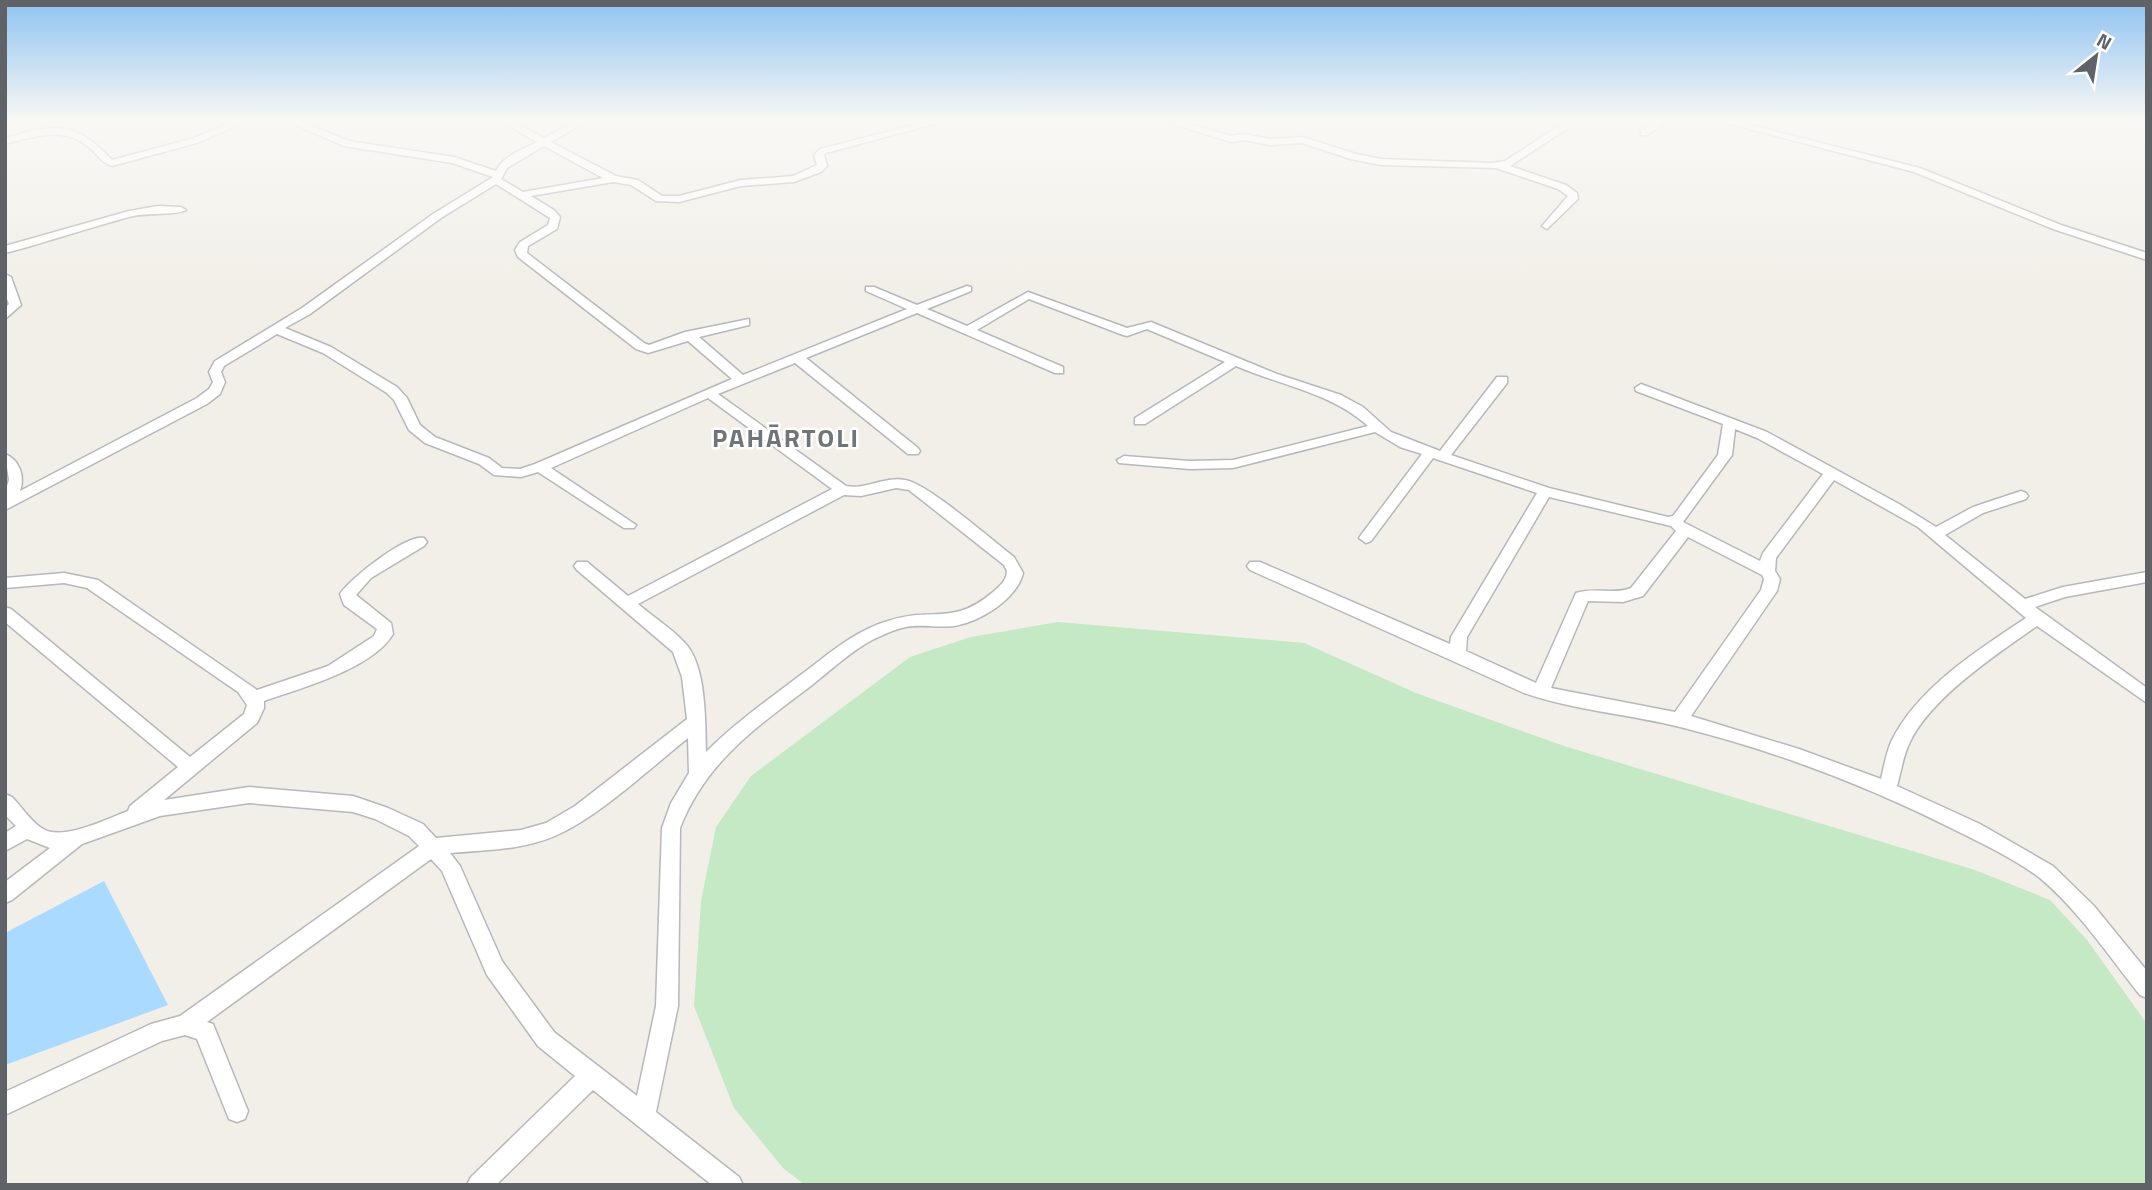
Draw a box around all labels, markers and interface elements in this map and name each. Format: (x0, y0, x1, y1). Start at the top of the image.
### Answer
north arrow (2061, 21, 2131, 91)
text: N (2092, 25, 2118, 57)
district label: PAHĀRTOLI (712, 418, 860, 457)

